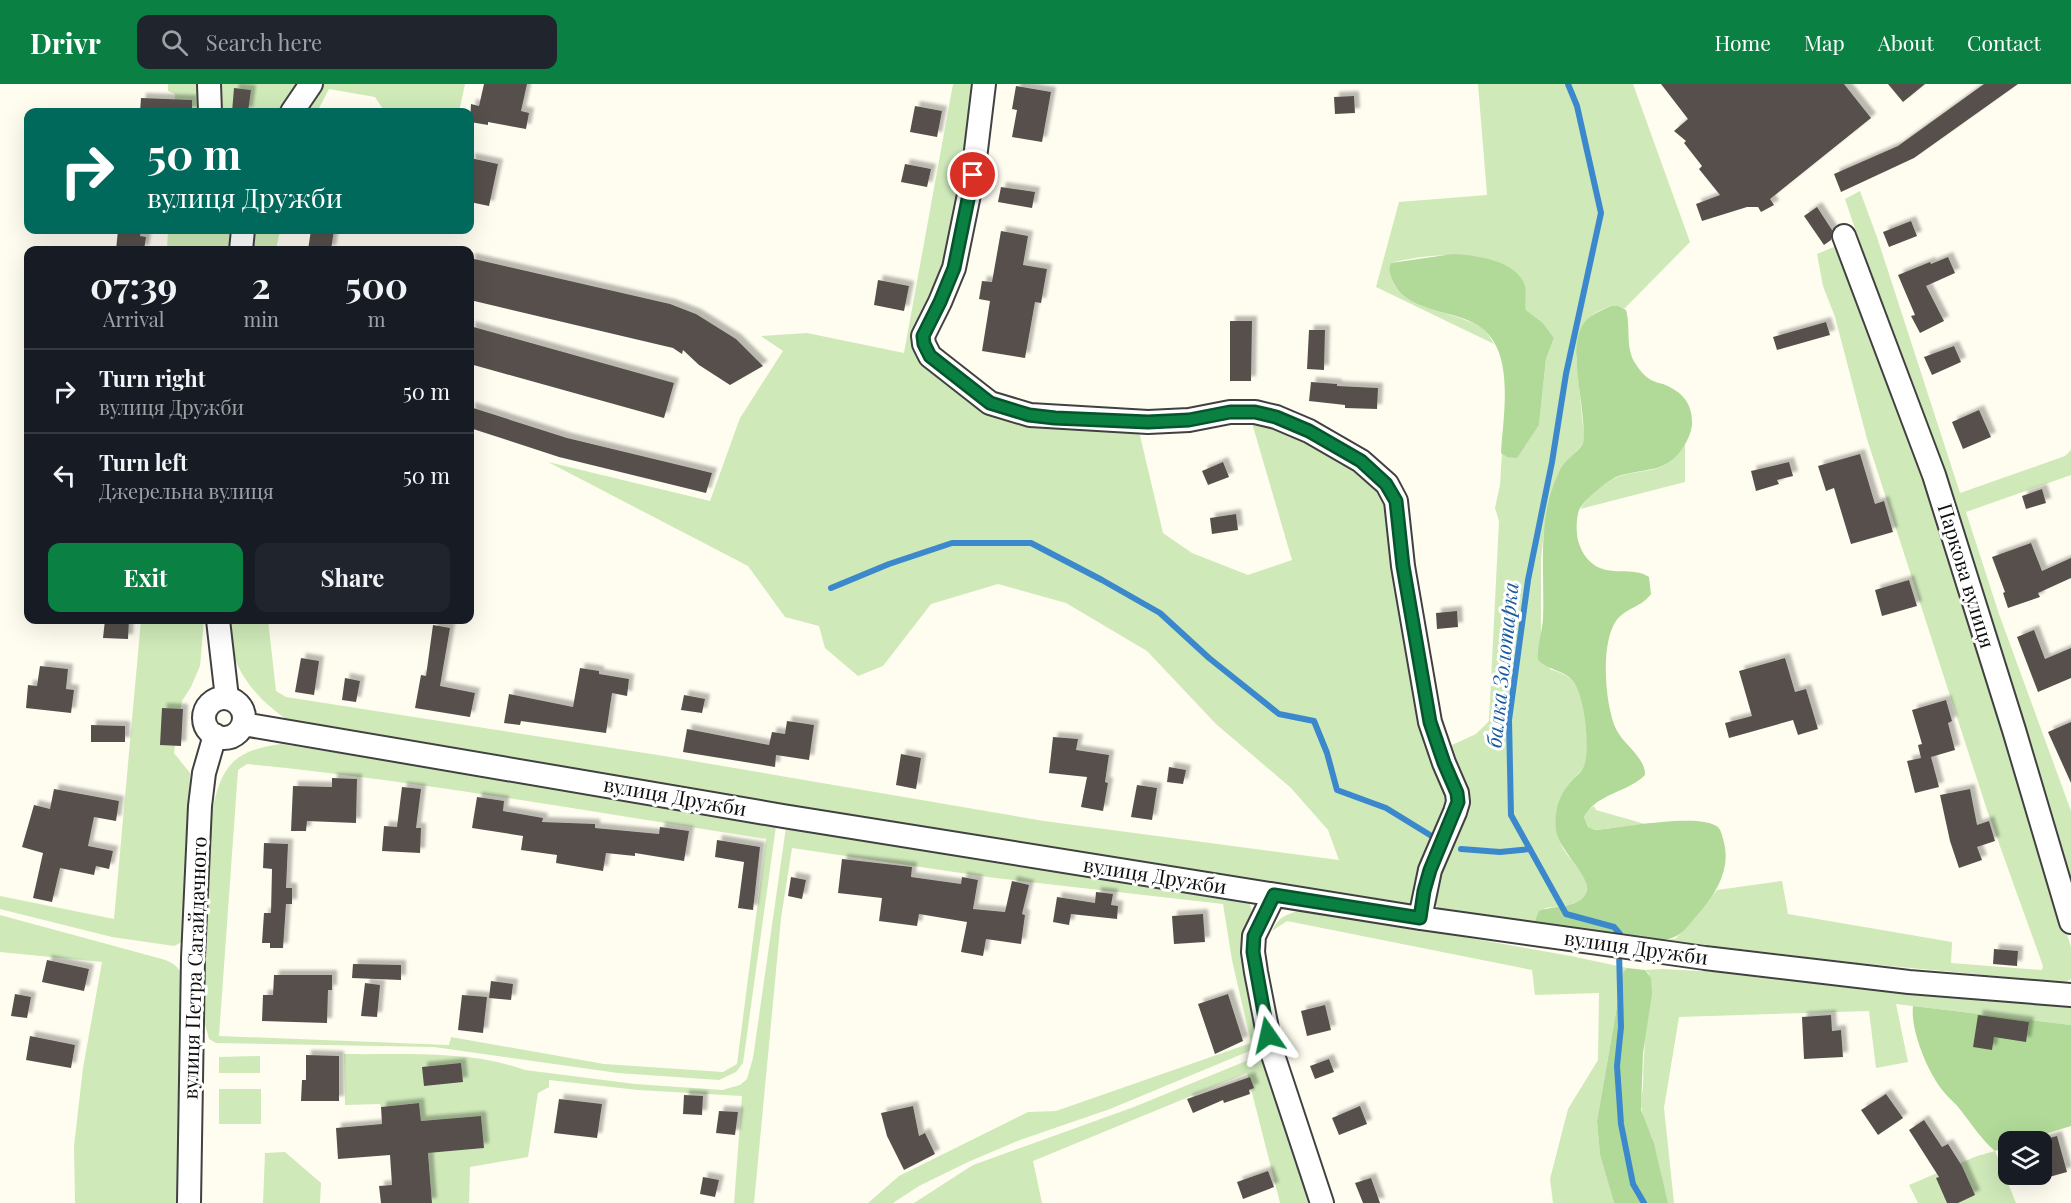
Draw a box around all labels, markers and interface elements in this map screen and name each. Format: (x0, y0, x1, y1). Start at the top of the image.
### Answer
search box (137, 15, 557, 69)
text: Drivr (30, 24, 101, 61)
icon: search (158, 26, 191, 59)
text: Search here (206, 27, 322, 57)
text: Home (1715, 28, 1771, 56)
text: Map (1804, 28, 1845, 56)
text: About (1878, 28, 1934, 56)
text: Contact (1967, 28, 2041, 56)
text: 50 m (147, 125, 241, 181)
icon: right (48, 132, 126, 210)
pin (947, 149, 998, 200)
icon: arrive (956, 158, 989, 191)
text: вулиця Дружби (147, 179, 343, 215)
text: 07:39 (90, 260, 178, 308)
text: 2 (252, 260, 271, 308)
text: 500 (345, 260, 408, 308)
text: Arrival (103, 305, 165, 332)
text: min (244, 305, 279, 332)
text: m (368, 305, 385, 332)
text: Turn right (99, 363, 205, 393)
icon: right (48, 375, 81, 408)
text: 50 m (403, 376, 450, 406)
text: вулиця Дружби (99, 393, 244, 420)
text: Turn left (99, 447, 188, 477)
icon: left (48, 459, 81, 492)
text: 50 m (403, 460, 450, 490)
text: Джерельна вулиця (99, 477, 274, 504)
street label: Паркова вулиця (1933, 500, 2002, 652)
button: Exit (48, 543, 243, 612)
button: Share (255, 543, 450, 612)
water label: балка Золотарка (1478, 580, 1524, 749)
street label: вулиця Дружби (602, 770, 749, 821)
street label: вулиця Петра Сагайдачного (175, 836, 212, 1100)
street label: вулиця Дружби (1082, 850, 1229, 899)
street label: вулиця Дружби (1563, 923, 1710, 970)
position arrow (1236, 1003, 1300, 1067)
map controls (1998, 1131, 2052, 1185)
button: layers (1998, 1131, 2052, 1185)

